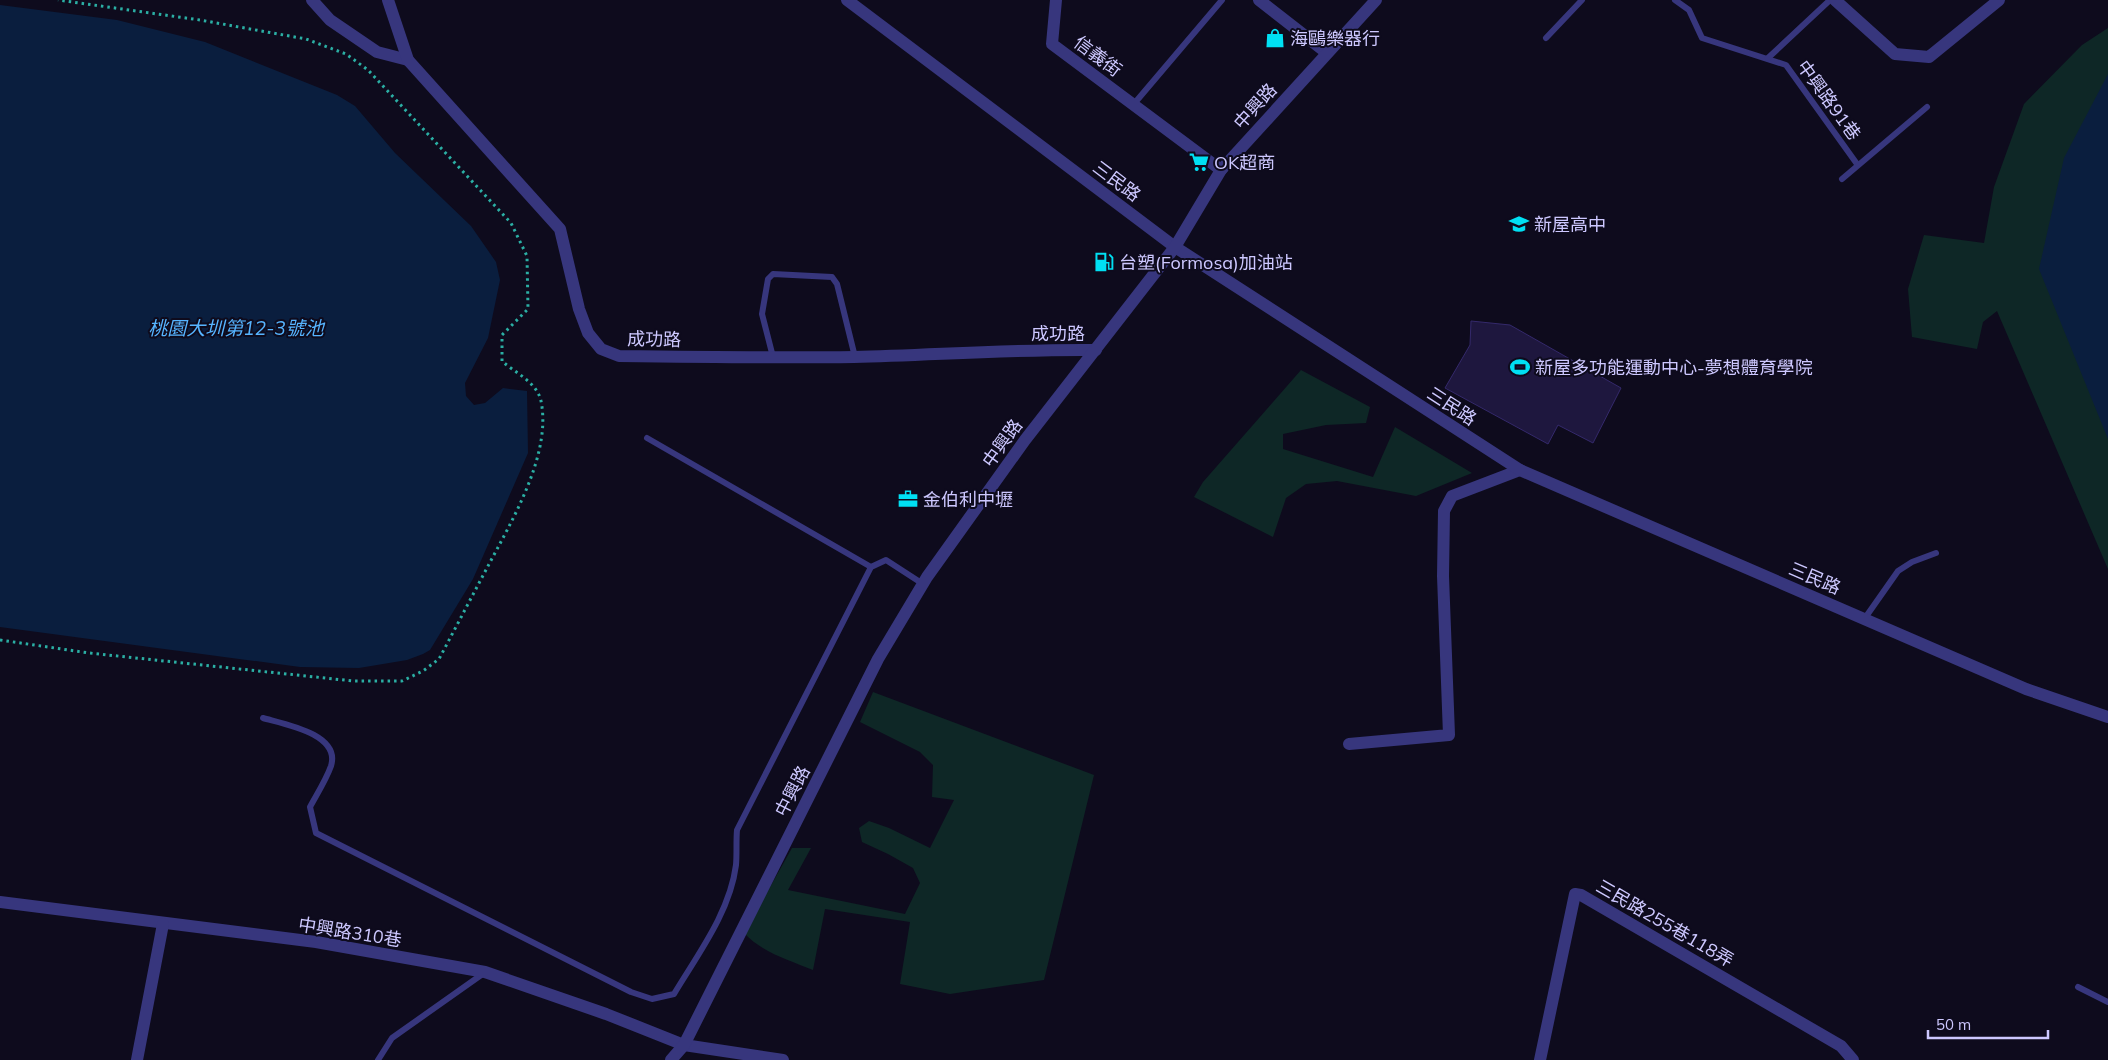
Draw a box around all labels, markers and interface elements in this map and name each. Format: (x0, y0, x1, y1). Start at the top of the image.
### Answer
shop icon: 海鷗樂器行 (1264, 27, 1286, 49)
place label: 海鷗樂器行 (1290, 27, 1380, 50)
street label: 信義街 (1070, 31, 1126, 81)
street label: 中興路91巷 (1792, 55, 1866, 145)
street label: 中興路 (1228, 78, 1282, 134)
supermarket icon: OK超商 (1188, 151, 1210, 173)
place label: OK超商 (1214, 151, 1275, 174)
street label: 三民路 (1089, 156, 1145, 206)
school or university icon: 新屋高中 (1508, 213, 1530, 235)
place label: 新屋高中 (1534, 213, 1606, 236)
fuel station icon: 台塑(Formosa)加油站 (1093, 251, 1115, 273)
place label: 台塑(Formosa)加油站 (1119, 251, 1293, 274)
water label: 桃園大圳第12-3號池 (148, 316, 326, 340)
street label: 成功路 (1031, 322, 1085, 345)
street label: 成功路 (627, 327, 681, 351)
sports icon: 新屋多功能運動中心-夢想體育學院 (1509, 356, 1531, 378)
place label: 新屋多功能運動中心-夢想體育學院 (1535, 356, 1813, 379)
street label: 三民路 (1423, 382, 1481, 430)
street label: 中興路 (977, 414, 1027, 472)
office icon: 金伯利中壢 (897, 488, 919, 510)
place label: 金伯利中壢 (923, 488, 1013, 511)
street label: 三民路 (1786, 557, 1844, 599)
street label: 中興路 (769, 762, 815, 820)
street label: 三民路255巷118弄 (1592, 874, 1738, 972)
street label: 中興路310巷 (297, 912, 403, 952)
scale bar (1928, 1008, 2048, 1040)
text: 50 m (1936, 1015, 1971, 1034)

